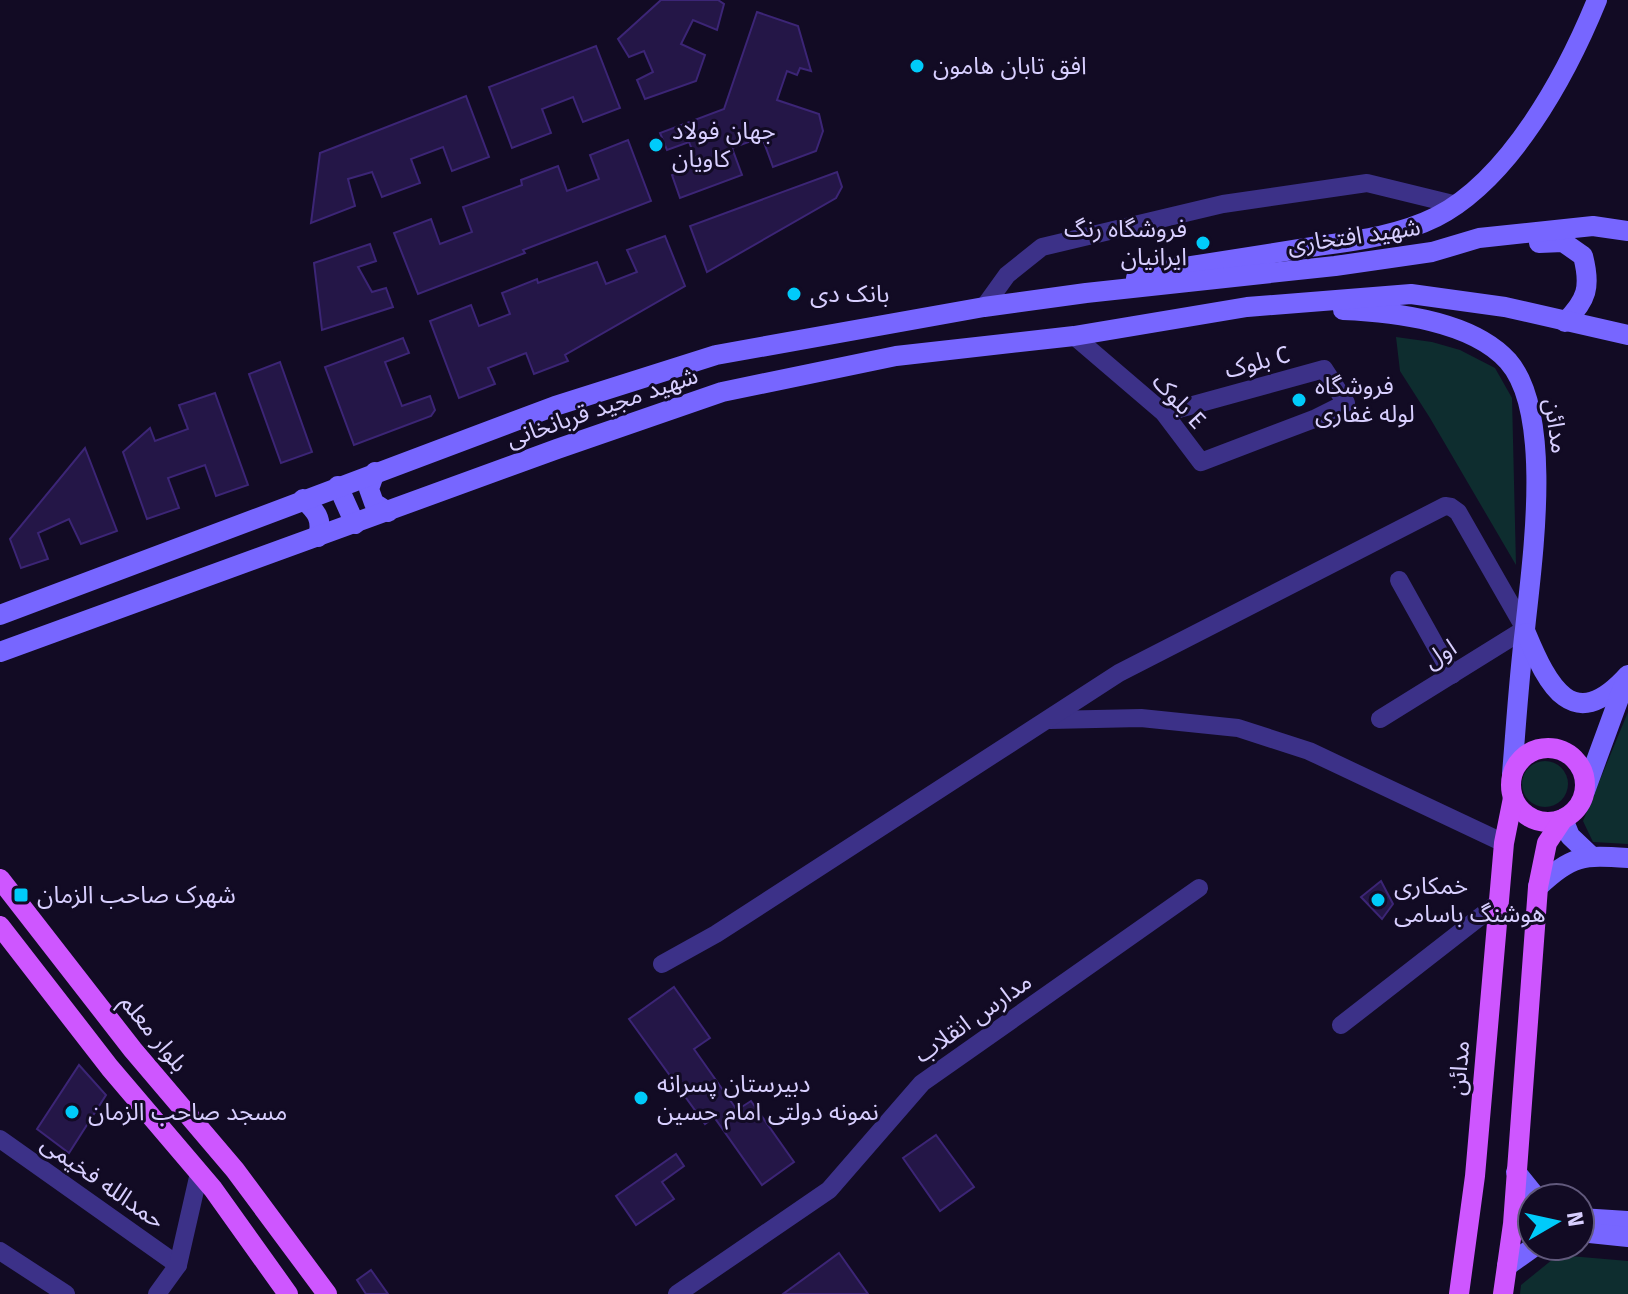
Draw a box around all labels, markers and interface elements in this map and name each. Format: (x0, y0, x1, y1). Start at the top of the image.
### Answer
place label: افق تابان هامون (933, 52, 1087, 81)
marker: افق تابان هامون (908, 57, 926, 75)
place label: جهان فولاد کاویان (672, 117, 776, 173)
marker: جهان فولاد کاویان (647, 136, 665, 154)
street label: شهید افتخاری (1286, 213, 1422, 259)
place label: فروشگاه رنگ ایرانیان (1064, 215, 1187, 271)
marker: فروشگاه رنگ ایرانیان (1194, 234, 1212, 252)
place label: بانک دی (810, 280, 889, 308)
marker: بانک دی (785, 285, 803, 303)
street label: بلوک C (1222, 340, 1292, 384)
street label: شهید مجید قربانخانی (502, 361, 702, 453)
street label: بلوک E (1147, 368, 1211, 434)
place label: فروشگاه لوله غفاری (1315, 372, 1415, 428)
marker: فروشگاه لوله غفاری (1290, 391, 1308, 409)
street label: مدائن (1538, 397, 1574, 455)
street label: اول (1419, 633, 1461, 675)
place label: خمکاری هوشنگ باسامی (1394, 872, 1545, 928)
place label: شهرک صاحب الزمان (37, 881, 236, 909)
marker: شهرک صاحب الزمان (12, 886, 30, 904)
marker: خمکاری هوشنگ باسامی (1369, 891, 1387, 909)
street label: مدارس انقلاب (909, 967, 1037, 1069)
street label: بلوار معلم (112, 989, 194, 1079)
street label: مدائن (1443, 1039, 1475, 1097)
place label: دبیرستان پسرانه نمونه دولتی امام حسین (657, 1070, 879, 1130)
marker: دبیرستان پسرانه نمونه دولتی امام حسین (632, 1089, 650, 1107)
place label: مسجد صاحب الزمان (88, 1098, 287, 1126)
marker: مسجد صاحب الزمان (63, 1103, 81, 1121)
street label: حمدالله فخیمی (36, 1129, 170, 1235)
north arrow (1516, 1182, 1596, 1262)
text: N (1561, 1210, 1590, 1228)

